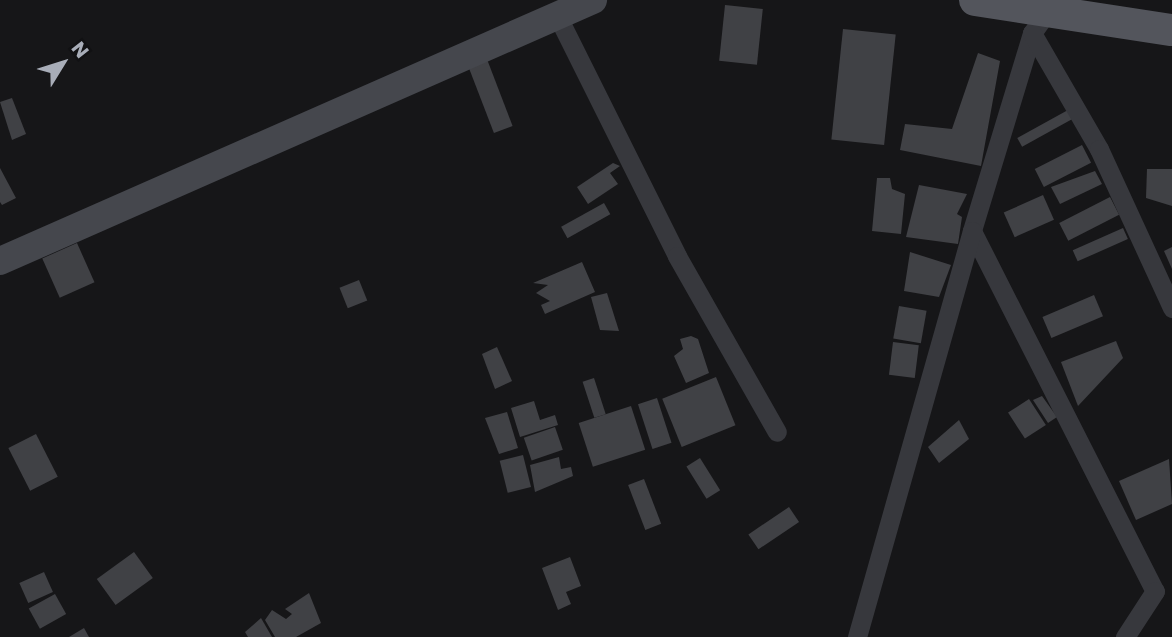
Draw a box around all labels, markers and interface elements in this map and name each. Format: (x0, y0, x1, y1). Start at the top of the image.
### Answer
north arrow (28, 28, 98, 98)
text: N (65, 36, 95, 64)

